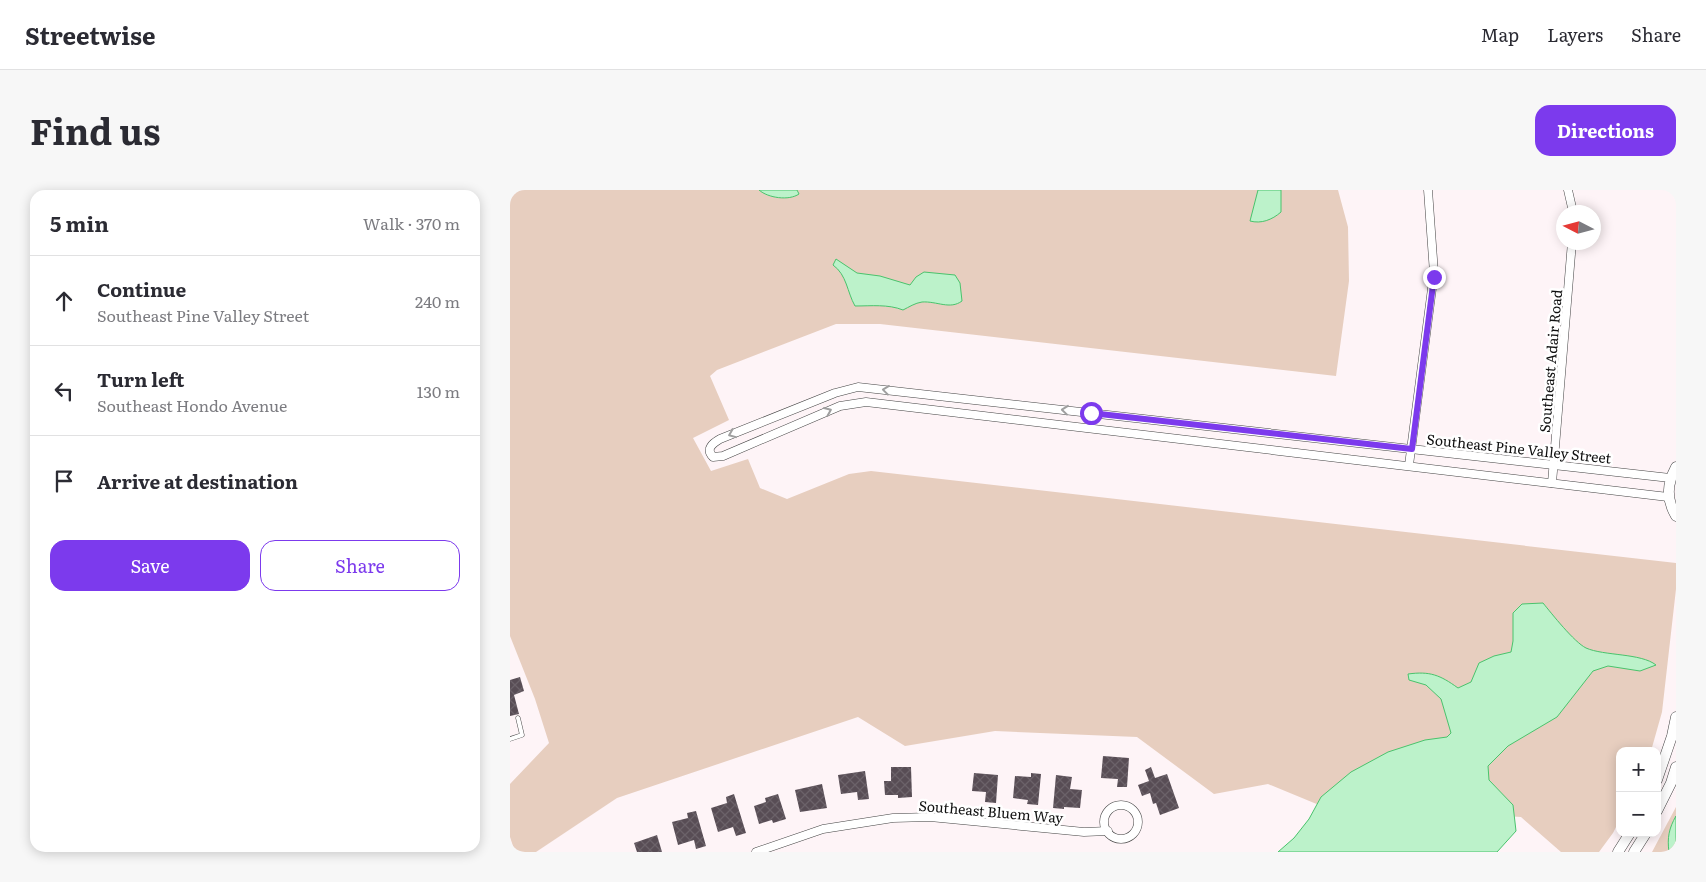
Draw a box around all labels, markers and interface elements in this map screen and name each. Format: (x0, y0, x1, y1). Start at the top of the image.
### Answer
text: Streetwise (25, 17, 155, 52)
text: Map (1481, 21, 1519, 48)
text: Layers (1547, 21, 1603, 48)
text: Share (1631, 21, 1681, 48)
text: Find us (30, 104, 160, 156)
button: Directions (1535, 105, 1676, 156)
north arrow (1556, 205, 1601, 250)
text: 5 min (50, 207, 109, 238)
text: Walk · 370 m (363, 211, 460, 235)
route end (1423, 266, 1446, 289)
text: Continue (97, 275, 186, 303)
icon: ahead (50, 287, 78, 315)
street label: Southeast Adair Road (1534, 288, 1566, 433)
text: 240 m (415, 289, 460, 313)
text: Southeast Pine Valley Street (97, 303, 309, 327)
text: Turn left (97, 365, 184, 393)
icon: left (50, 377, 78, 405)
text: 130 m (417, 379, 460, 403)
one-way arrow (882, 385, 890, 396)
text: Southeast Hondo Avenue (97, 393, 287, 417)
route start (1080, 402, 1103, 425)
one-way arrow (1061, 405, 1069, 416)
one-way arrow (823, 406, 832, 417)
one-way arrow (729, 428, 737, 438)
street label: Southeast Pine Valley Street (1426, 428, 1613, 468)
icon: arrive (50, 467, 78, 495)
text: Arrive at destination (97, 467, 298, 495)
button: Save (50, 540, 250, 591)
button: Share (260, 540, 460, 591)
map controls (1616, 747, 1661, 837)
button: + (1616, 747, 1661, 792)
button: − (1616, 792, 1661, 837)
street label: Southeast Bluem Way (918, 795, 1065, 827)

